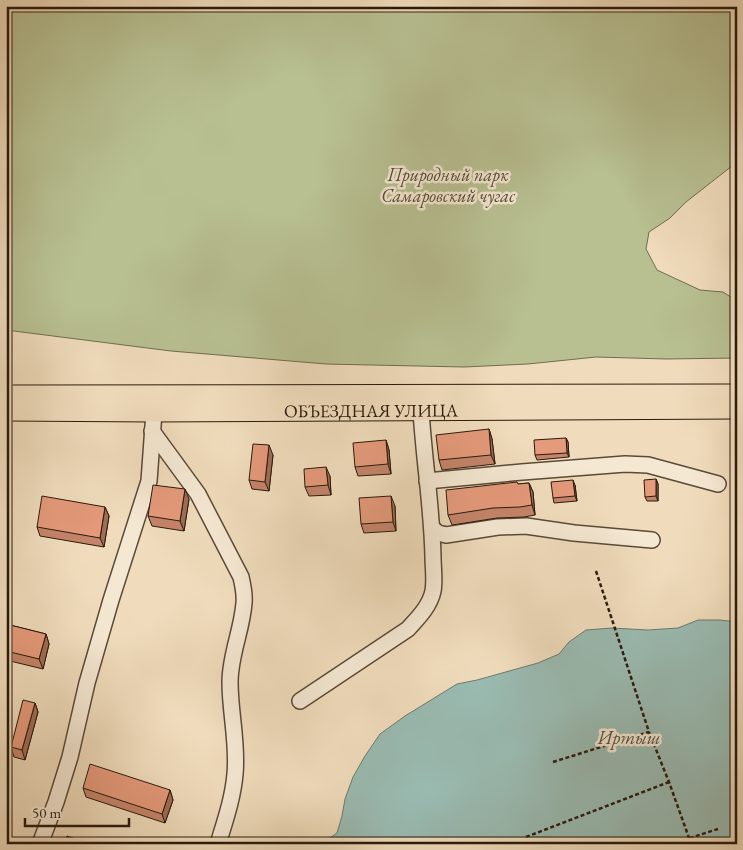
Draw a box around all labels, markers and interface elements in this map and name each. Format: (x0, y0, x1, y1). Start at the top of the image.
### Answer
park label: Природный парк Самаровский чугас (381, 163, 515, 208)
street label: ОБЪЕЗДНАЯ УЛИЦА (284, 398, 459, 422)
water label: Иртыш (597, 725, 660, 750)
scale bar (25, 795, 129, 827)
text: 50 m (32, 803, 61, 822)

